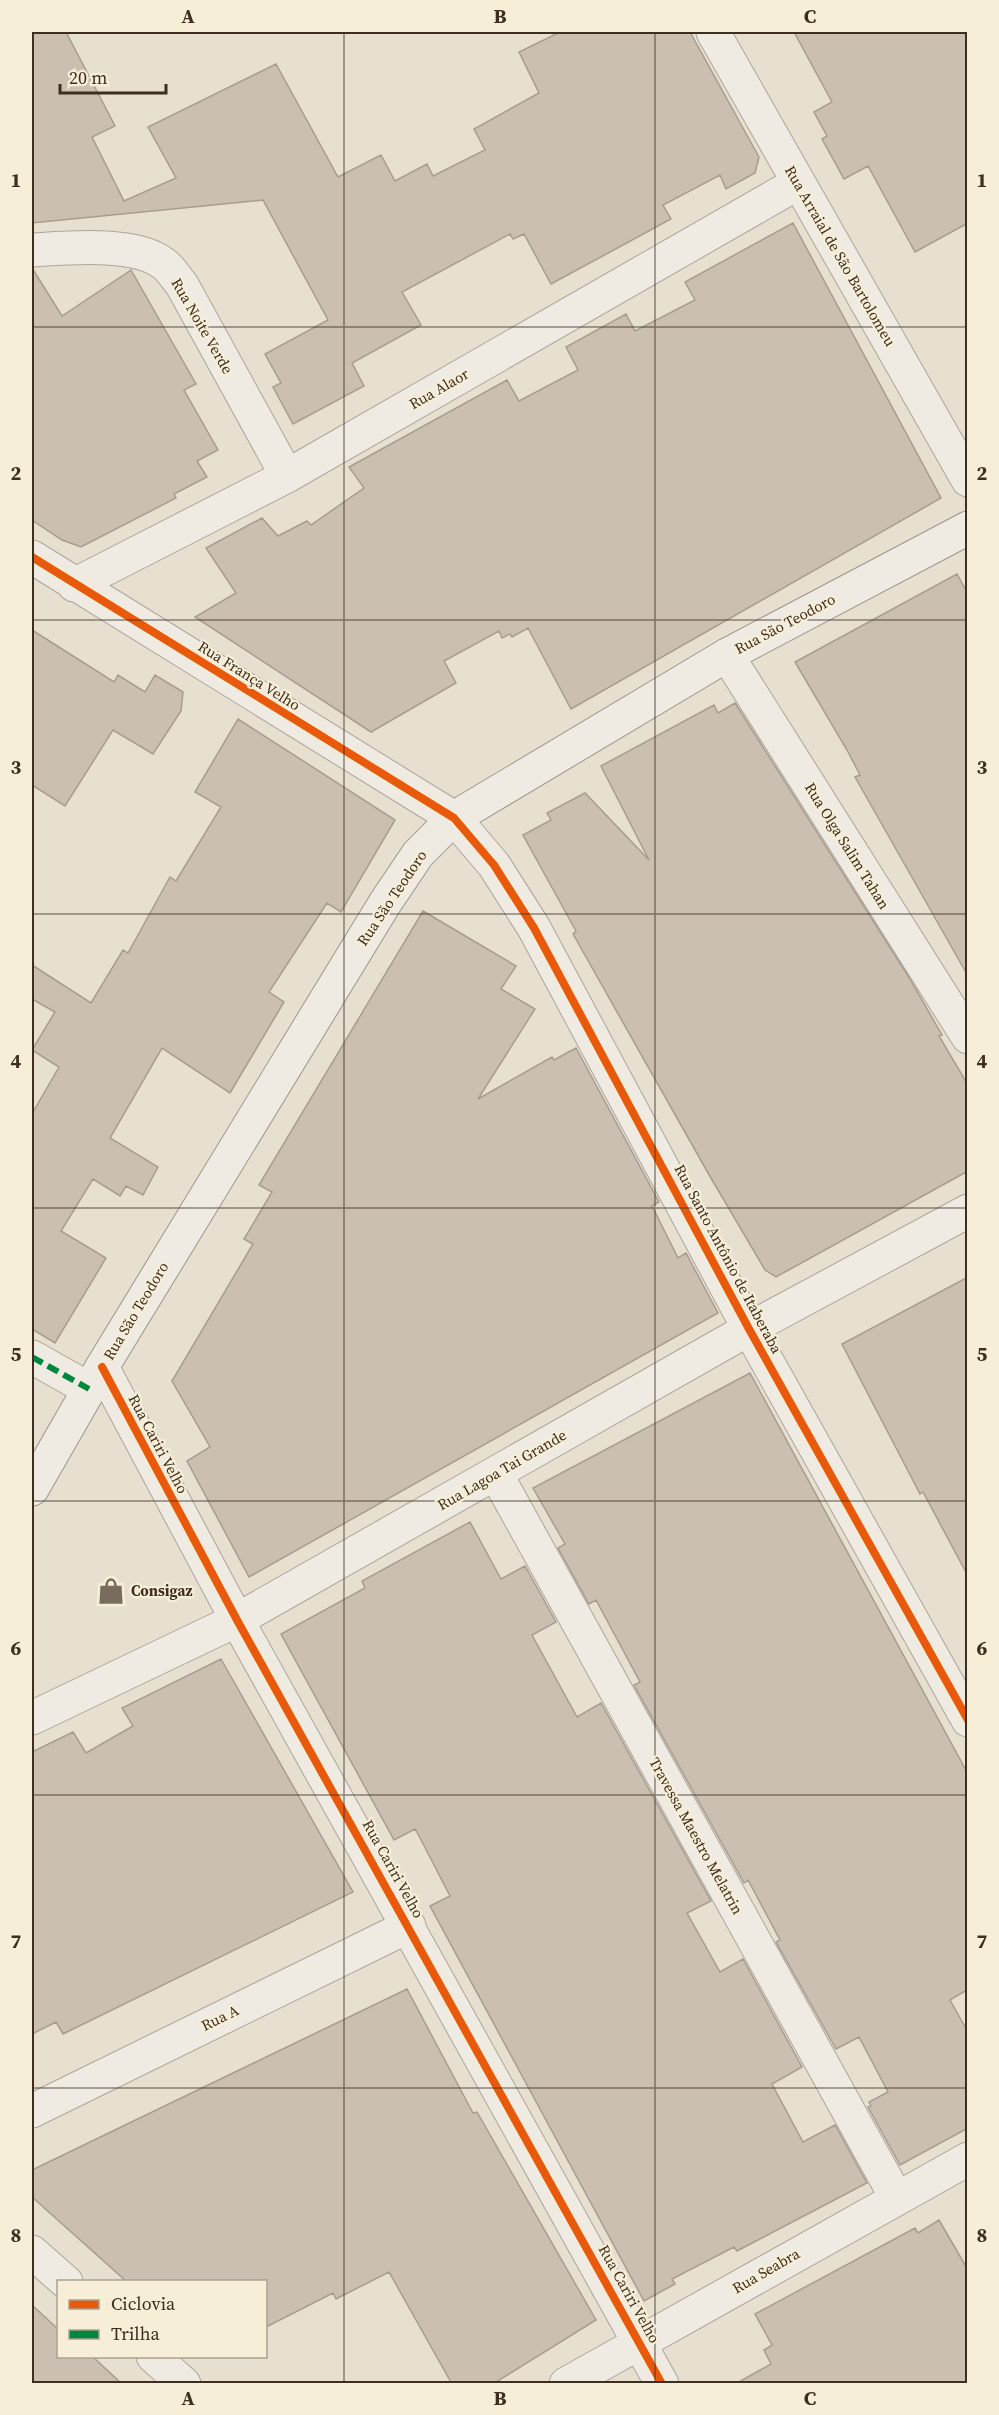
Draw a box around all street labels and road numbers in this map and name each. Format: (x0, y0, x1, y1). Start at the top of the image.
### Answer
street label: Rua Arraial de São Bartolomeu (780, 161, 901, 350)
street label: Rua Noite Verde (166, 274, 239, 378)
street label: Rua Alaor (405, 363, 473, 414)
street label: Rua São Teodoro (731, 588, 839, 659)
street label: Rua França Velho (194, 636, 304, 715)
street label: Rua Olga Salim Tahan (800, 778, 895, 913)
street label: Rua São Teodoro (352, 846, 431, 950)
street label: Rua Santo Antônio de Itaberaba (669, 1160, 788, 1357)
street label: Rua São Teodoro (98, 1258, 173, 1364)
street label: Rua Cariri Velho (123, 1391, 193, 1497)
street label: Rua Lagoa Tai Grande (433, 1424, 570, 1515)
street label: Travessa Maestro Melatrin (644, 1753, 748, 1918)
street label: Rua Cariri Velho (358, 1816, 429, 1922)
street label: Rua A (197, 1999, 242, 2036)
street label: Rua Cariri Velho (594, 2241, 665, 2347)
street label: Rua Seabra (728, 2243, 804, 2298)

